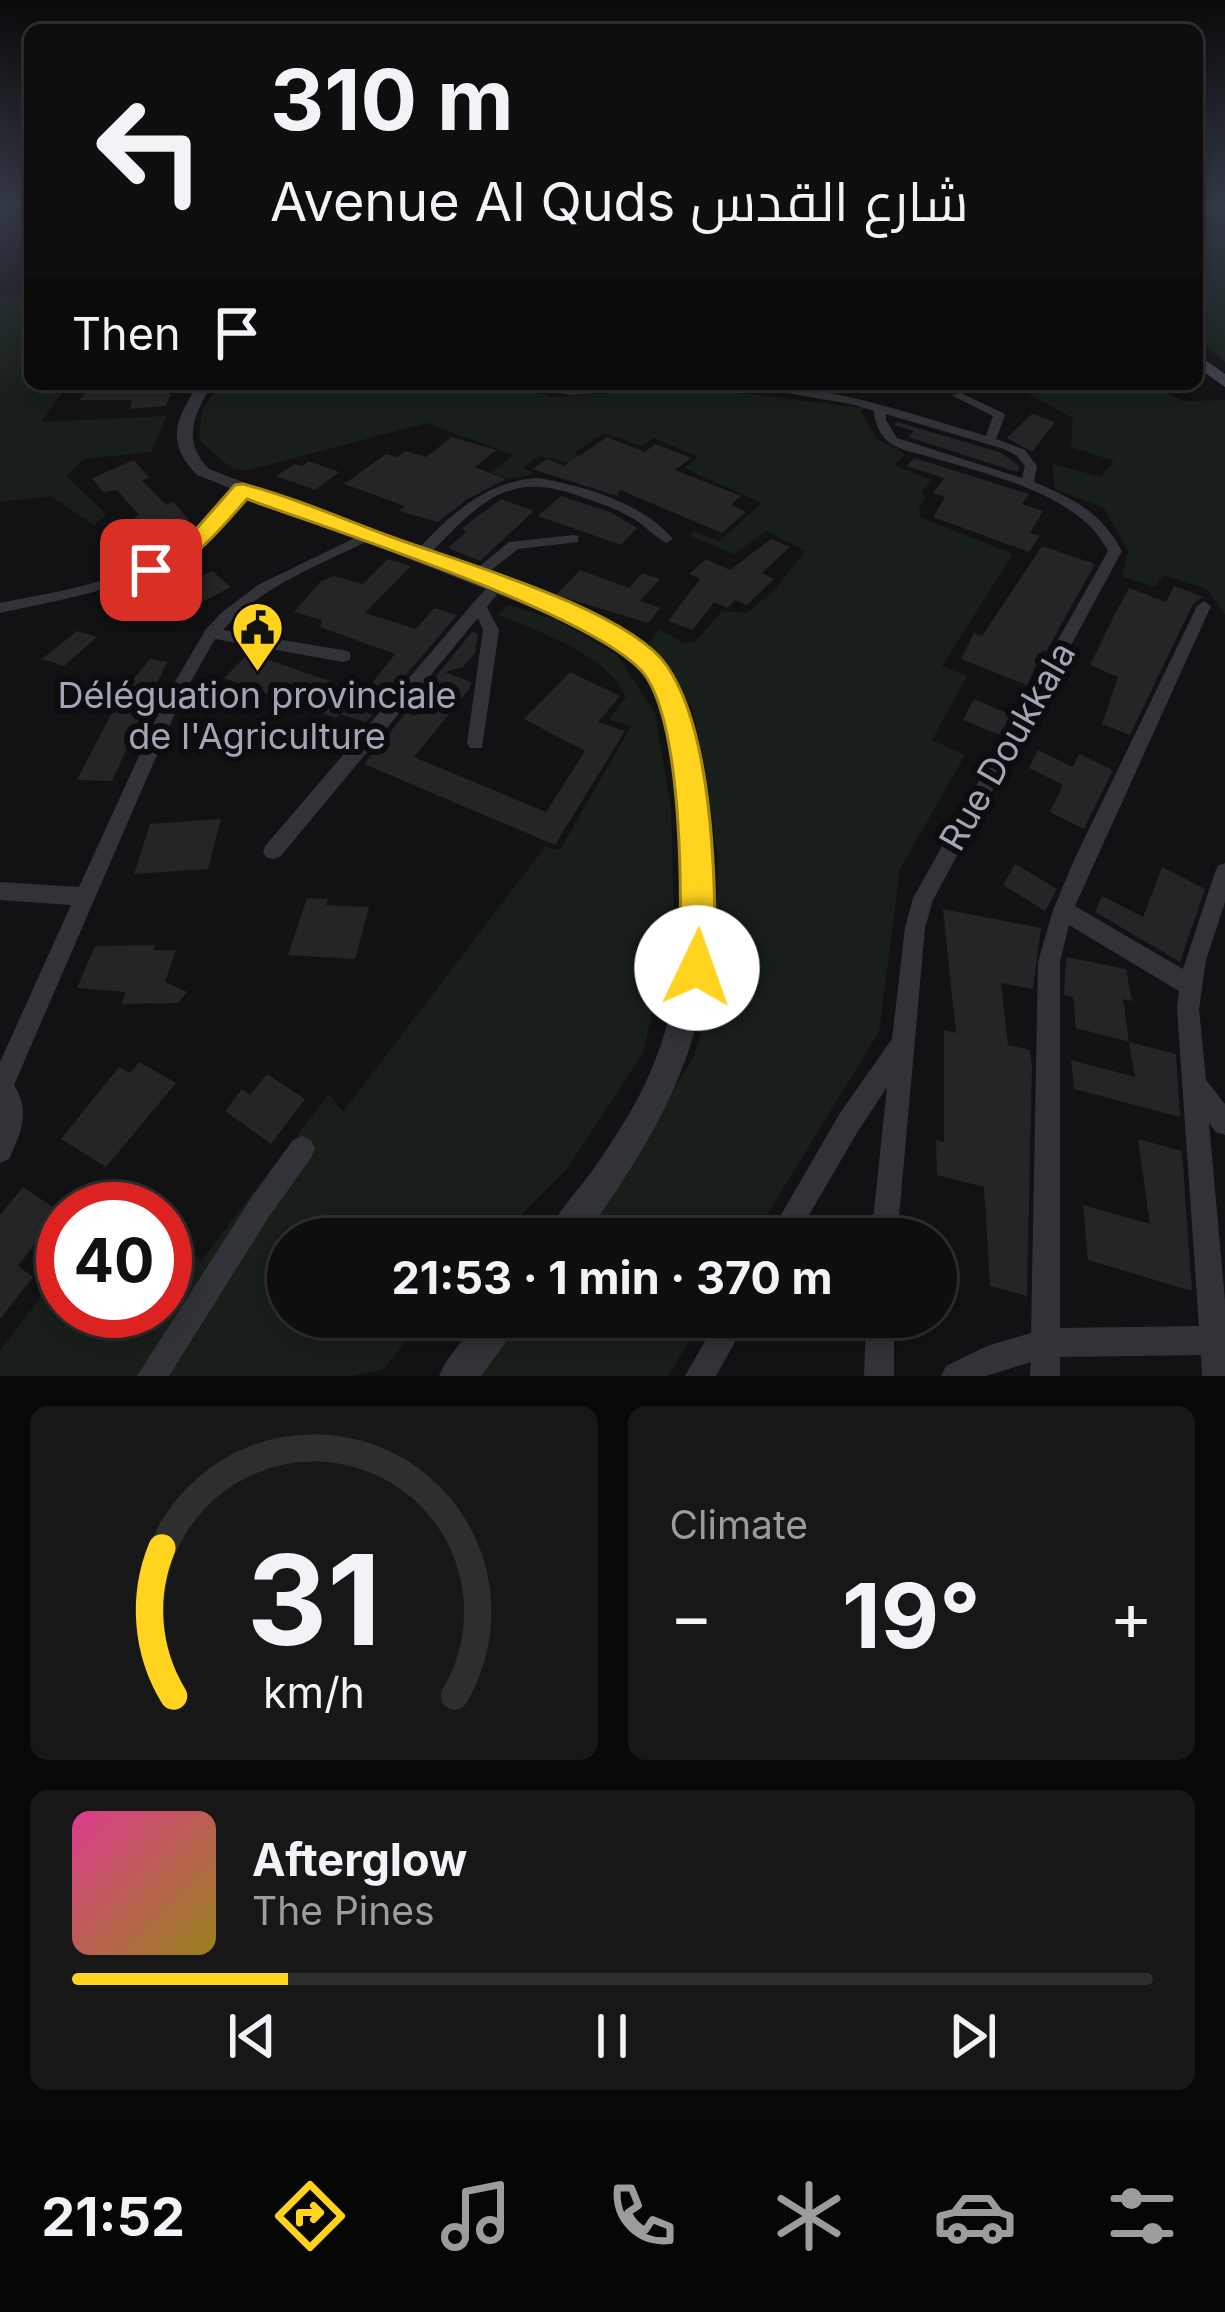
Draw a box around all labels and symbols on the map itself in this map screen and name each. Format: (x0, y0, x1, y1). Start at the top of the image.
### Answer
pin (100, 519, 202, 621)
public building icon: Déléguation provinciale de l'Agriculture (229, 599, 285, 673)
street label: Rue Doukkala (930, 634, 1084, 858)
place label: Déléguation provinciale de l'Agriculture (57, 673, 457, 758)
position arrow (634, 905, 760, 1031)
speed limit sign: 40 (36, 1182, 192, 1338)

